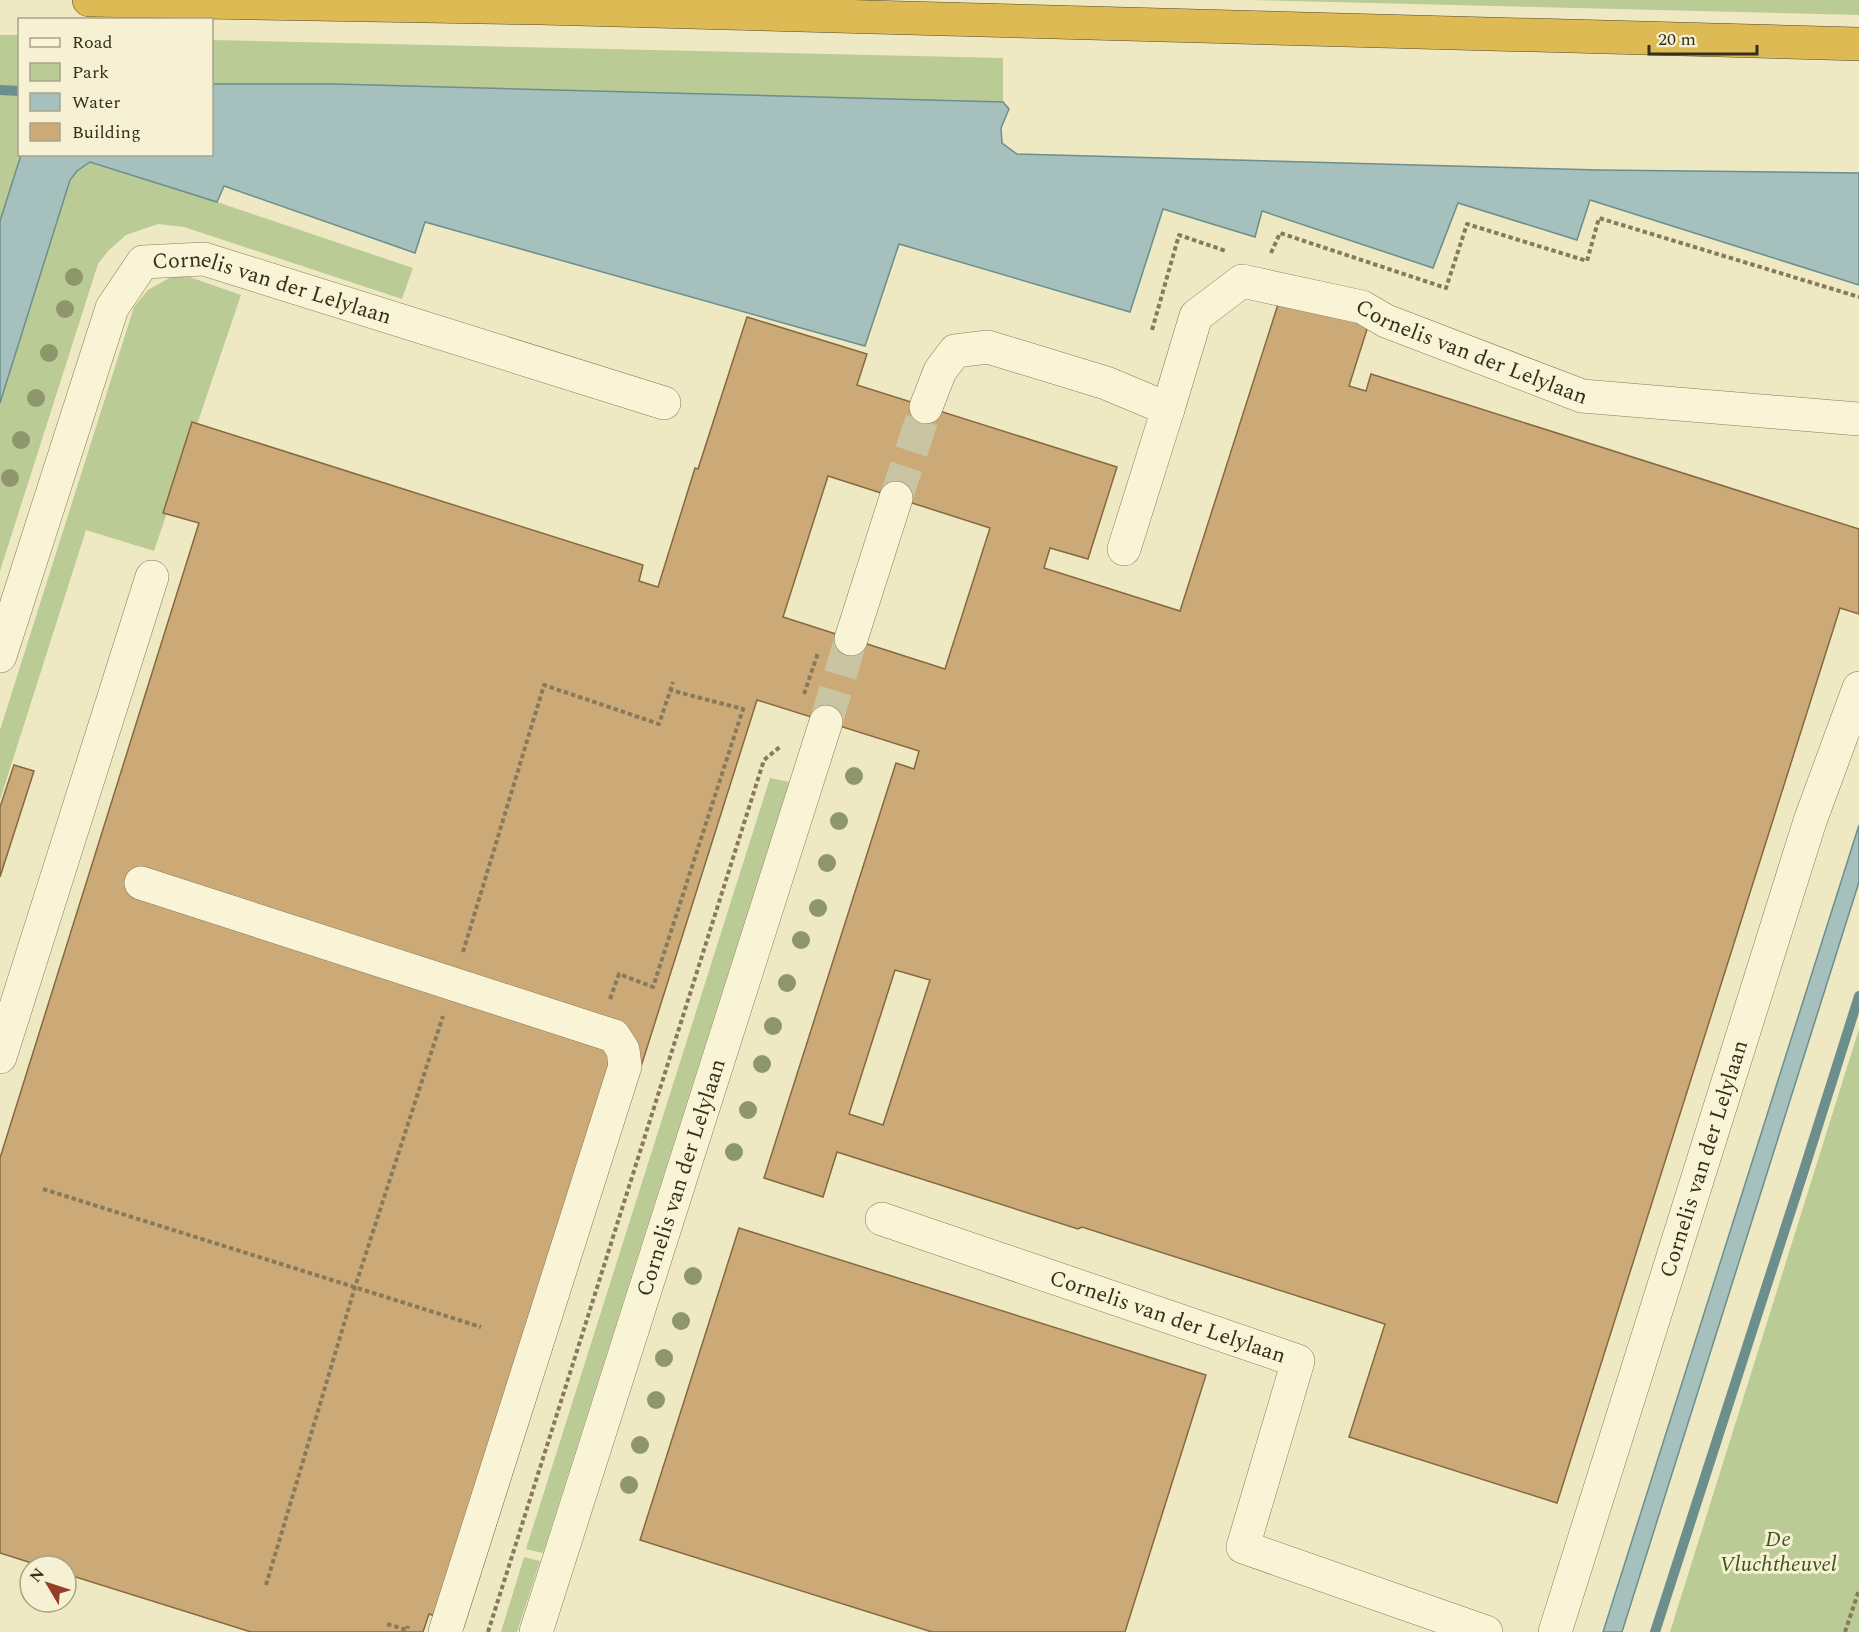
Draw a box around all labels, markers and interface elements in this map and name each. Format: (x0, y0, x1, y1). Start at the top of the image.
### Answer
legend (18, 18, 213, 156)
scale bar (1649, 18, 1757, 56)
text: 20 m (1658, 26, 1696, 53)
text: Road (72, 29, 113, 56)
text: Park (72, 59, 109, 86)
text: Water (72, 89, 120, 116)
text: Building (72, 119, 141, 146)
street label: Cornelis van der Lelylaan (151, 242, 396, 333)
street label: Cornelis van der Lelylaan (1349, 290, 1593, 413)
street label: Cornelis van der Lelylaan (1651, 1036, 1757, 1282)
street label: Cornelis van der Lelylaan (628, 1054, 734, 1301)
street label: Cornelis van der Lelylaan (1045, 1261, 1290, 1372)
park label: De Vluchtheuvel (1719, 1523, 1837, 1581)
north arrow (18, 1554, 78, 1614)
text: N (24, 1563, 51, 1588)

